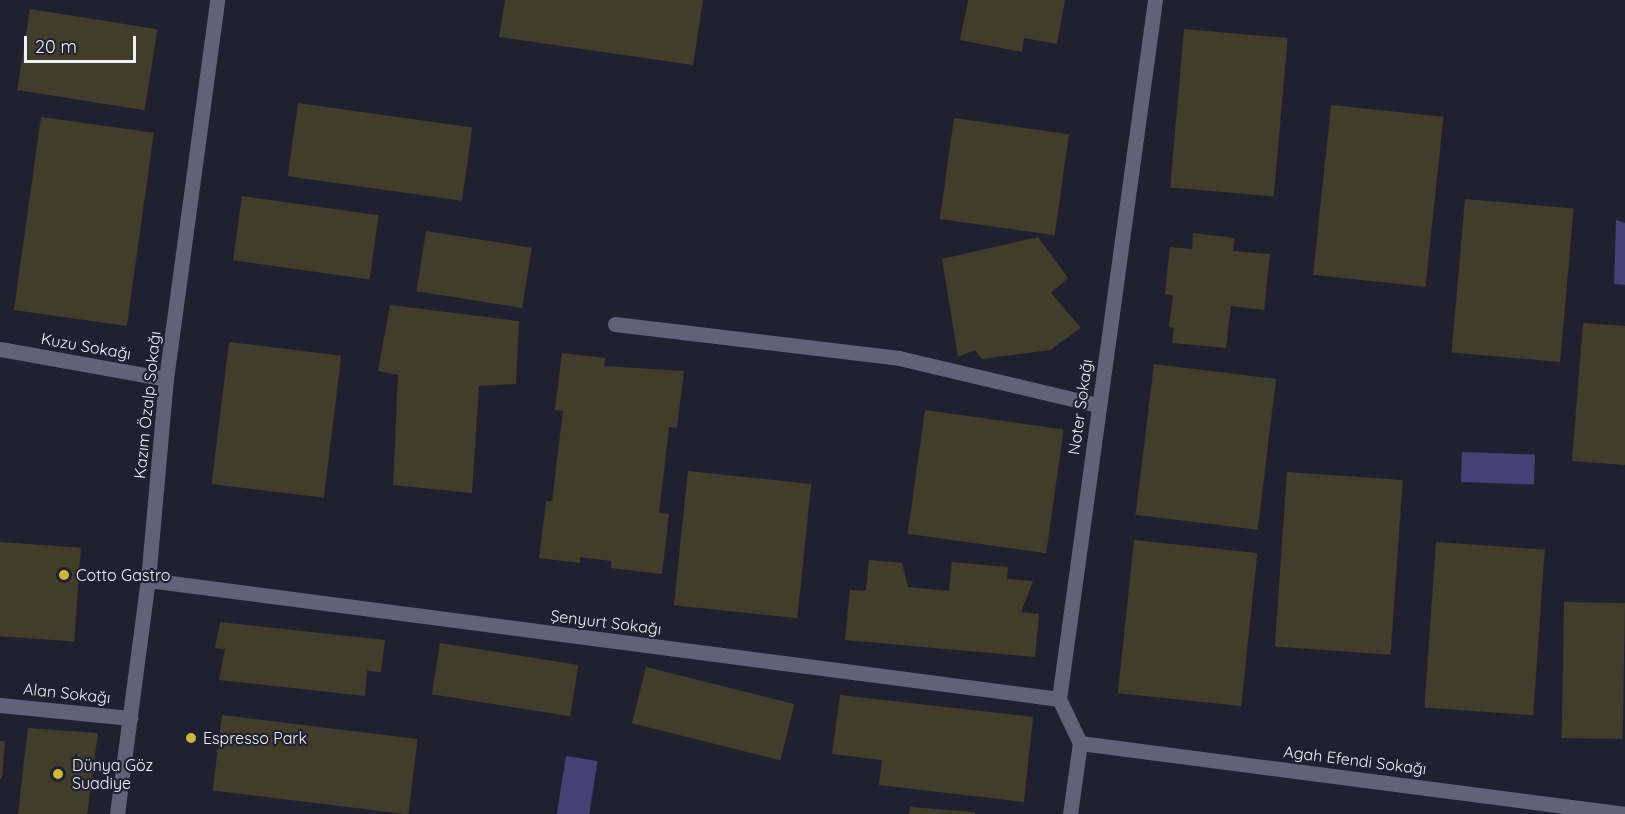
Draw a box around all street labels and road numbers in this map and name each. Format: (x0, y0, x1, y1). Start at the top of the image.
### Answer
street label: Kuzu Sokağı (39, 329, 133, 363)
street label: Kazım Özalp Sokağı (130, 330, 164, 480)
street label: Noter Sokağı (1064, 358, 1096, 456)
street label: Şenyurt Sokağı (549, 606, 663, 638)
street label: Alan Sokağı (22, 679, 112, 707)
street label: Agah Efendi Sokağı (1283, 742, 1427, 778)

